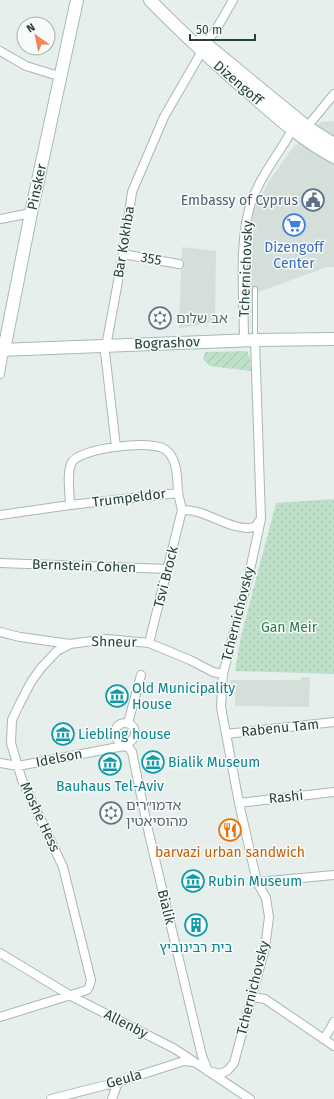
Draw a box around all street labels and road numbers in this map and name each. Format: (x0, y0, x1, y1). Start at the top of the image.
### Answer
street label: Dizengoff (210, 57, 267, 110)
street label: Pinsker (24, 162, 50, 212)
street label: Bar Kokhba (110, 205, 138, 279)
street label: Tchernichovsky (236, 220, 256, 318)
street label: 355 (139, 249, 163, 269)
street label: Bograshov (134, 333, 200, 353)
street label: Trumpeldor (91, 485, 167, 511)
street label: Tsvi Brock (150, 544, 182, 610)
street label: Bernstein Cohen (32, 556, 136, 576)
street label: Tchernichovsky (218, 565, 258, 663)
street label: Shneur (91, 633, 137, 651)
street label: Rabenu Tam (240, 715, 320, 741)
street label: Idelson (34, 745, 84, 771)
street label: Moshe Hess (16, 779, 64, 855)
street label: Rashi (268, 787, 304, 807)
street label: Bialik (153, 888, 179, 927)
street label: Tchernichovsky (233, 939, 273, 1037)
street label: Allenby (101, 1006, 151, 1042)
street label: Geula (104, 1066, 144, 1092)

